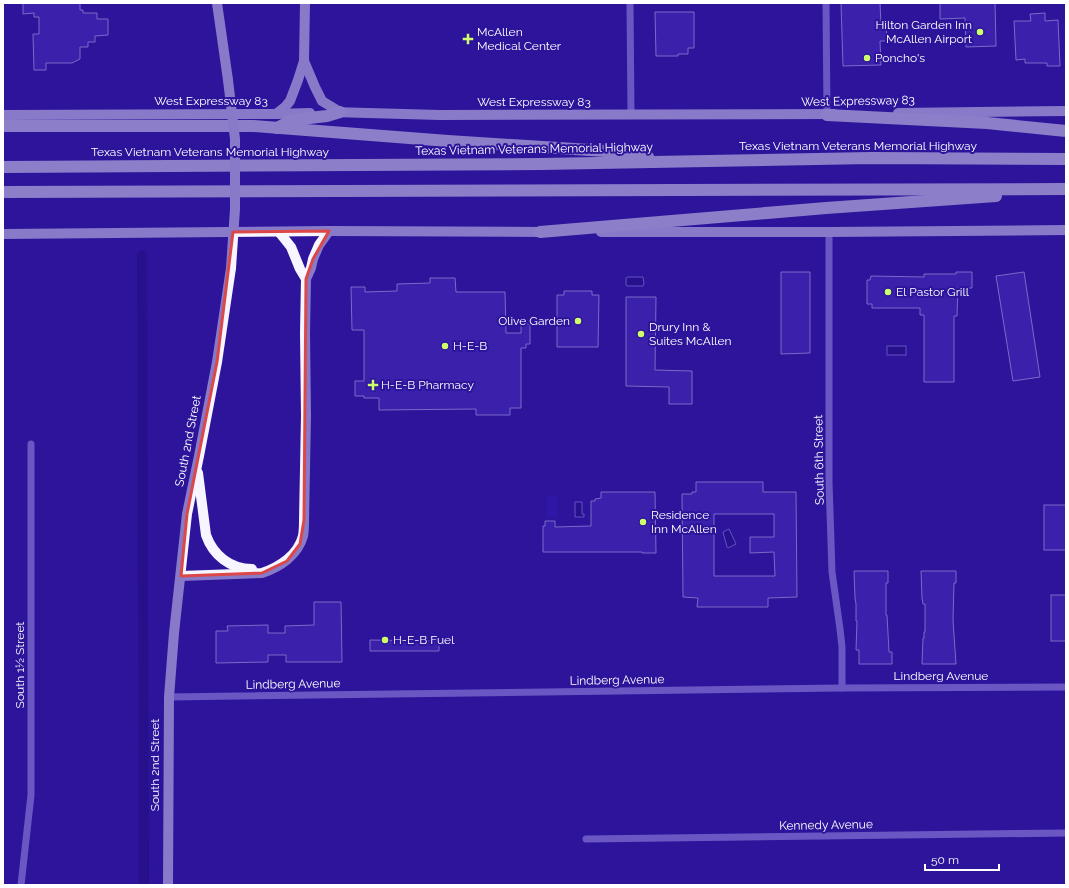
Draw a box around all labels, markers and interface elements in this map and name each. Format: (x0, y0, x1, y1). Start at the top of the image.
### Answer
place label: Hilton Garden Inn McAllen Airport (875, 18, 972, 46)
place label: McAllen Medical Center (477, 25, 562, 53)
marker: Hilton Garden Inn McAllen Airport (975, 27, 985, 37)
marker: McAllen Medical Center (462, 33, 474, 45)
place label: Poncho's (875, 51, 925, 65)
marker: Poncho's (862, 53, 872, 63)
street label: West Expressway 83 (801, 93, 915, 109)
street label: West Expressway 83 (154, 94, 268, 108)
street label: West Expressway 83 (477, 95, 591, 109)
street label: Texas Vietnam Veterans Memorial Highway (739, 139, 977, 153)
street label: Texas Vietnam Veterans Memorial Highway (415, 140, 653, 158)
street label: Texas Vietnam Veterans Memorial Highway (91, 145, 329, 159)
place label: El Pastor Grill (896, 285, 970, 299)
marker: El Pastor Grill (883, 287, 893, 297)
place label: Olive Garden (498, 314, 570, 328)
marker: Olive Garden (573, 316, 583, 326)
place label: Drury Inn & Suites McAllen (649, 320, 731, 348)
marker: Drury Inn & Suites McAllen (636, 329, 646, 339)
place label: H-E-B (453, 339, 487, 353)
marker: H-E-B (440, 341, 450, 351)
place label: H-E-B Pharmacy (381, 378, 475, 392)
marker: H-E-B Pharmacy (368, 380, 378, 390)
street label: South 2nd Street (172, 394, 204, 488)
street label: South 6th Street (811, 415, 827, 505)
place label: Residence Inn McAllen (651, 508, 717, 536)
marker: Residence Inn McAllen (638, 517, 648, 527)
street label: South 1½ Street (13, 622, 27, 708)
place label: H-E-B Fuel (393, 633, 455, 647)
marker: H-E-B Fuel (380, 635, 390, 645)
street label: Lindberg Avenue (894, 669, 988, 683)
street label: Lindberg Avenue (569, 672, 665, 688)
street label: Lindberg Avenue (245, 676, 341, 692)
street label: South 2nd Street (148, 719, 162, 811)
street label: Kennedy Avenue (779, 817, 873, 833)
scale bar (925, 846, 999, 872)
text: 50 m (931, 853, 959, 867)

